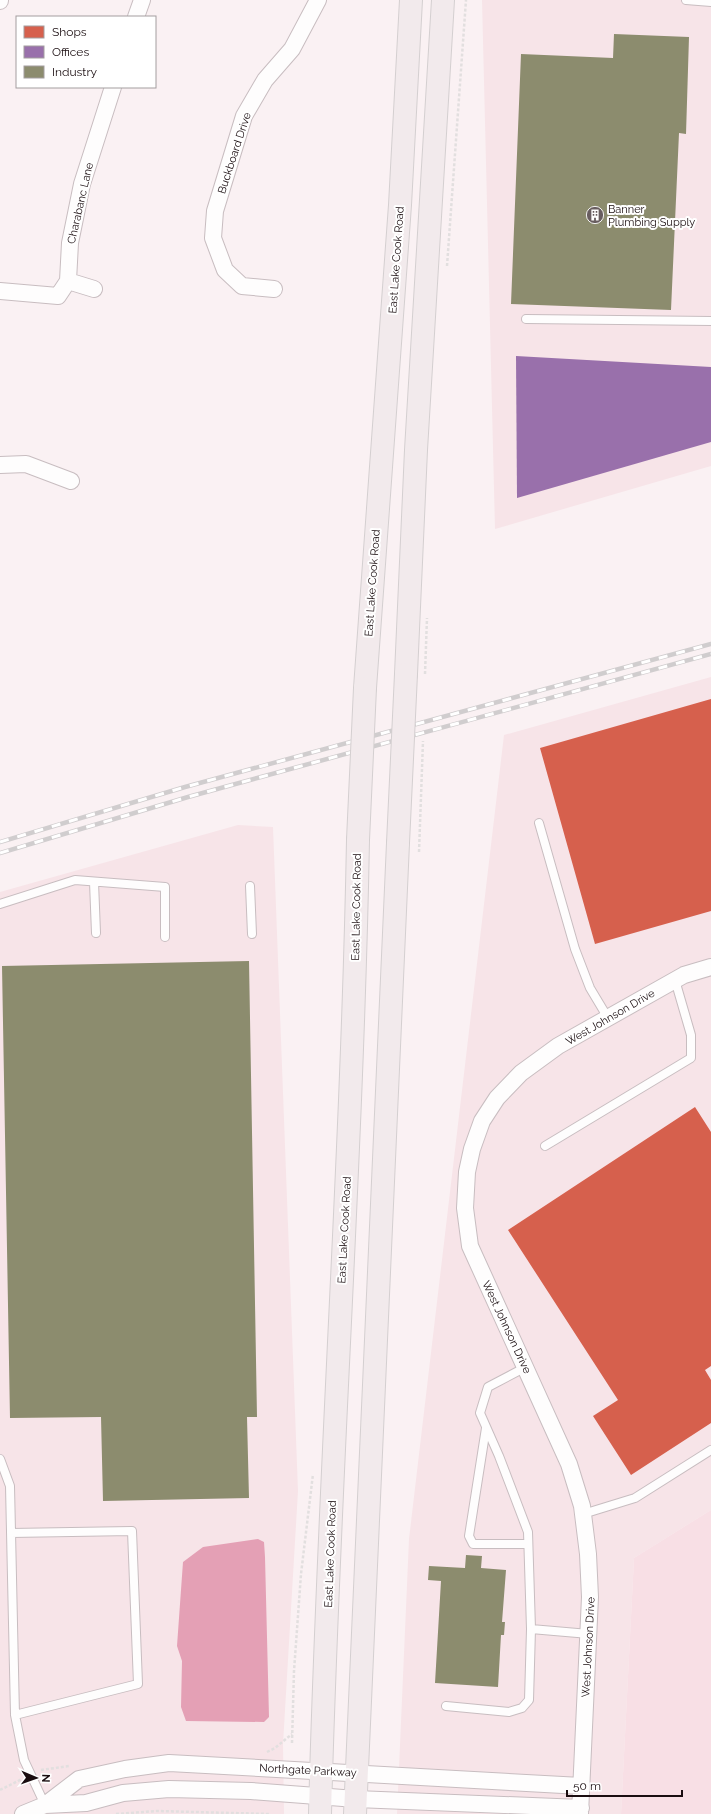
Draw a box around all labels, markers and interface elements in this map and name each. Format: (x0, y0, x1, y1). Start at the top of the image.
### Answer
legend (16, 16, 156, 88)
text: Shops (52, 25, 87, 39)
text: Offices (52, 45, 89, 59)
text: Industry (52, 65, 98, 79)
street label: Buckboard Drive (215, 110, 254, 195)
street label: Charabanc Lane (65, 161, 96, 245)
place label: Banner Plumbing Supply (608, 203, 695, 229)
building icon: Banner Plumbing Supply (585, 205, 605, 225)
street label: East Lake Cook Road (386, 206, 407, 314)
street label: East Lake Cook Road (362, 529, 383, 637)
street label: East Lake Cook Road (349, 853, 364, 961)
street label: West Johnson Drive (563, 986, 658, 1048)
street label: East Lake Cook Road (335, 1176, 354, 1284)
street label: West Johnson Drive (479, 1279, 534, 1376)
street label: East Lake Cook Road (322, 1500, 339, 1608)
street label: West Johnson Drive (579, 1596, 598, 1698)
north arrow (16, 1758, 56, 1798)
street label: Northgate Parkway (259, 1761, 357, 1780)
scale bar (567, 1772, 682, 1798)
text: N (39, 1774, 52, 1783)
text: 50 m (573, 1779, 601, 1793)

